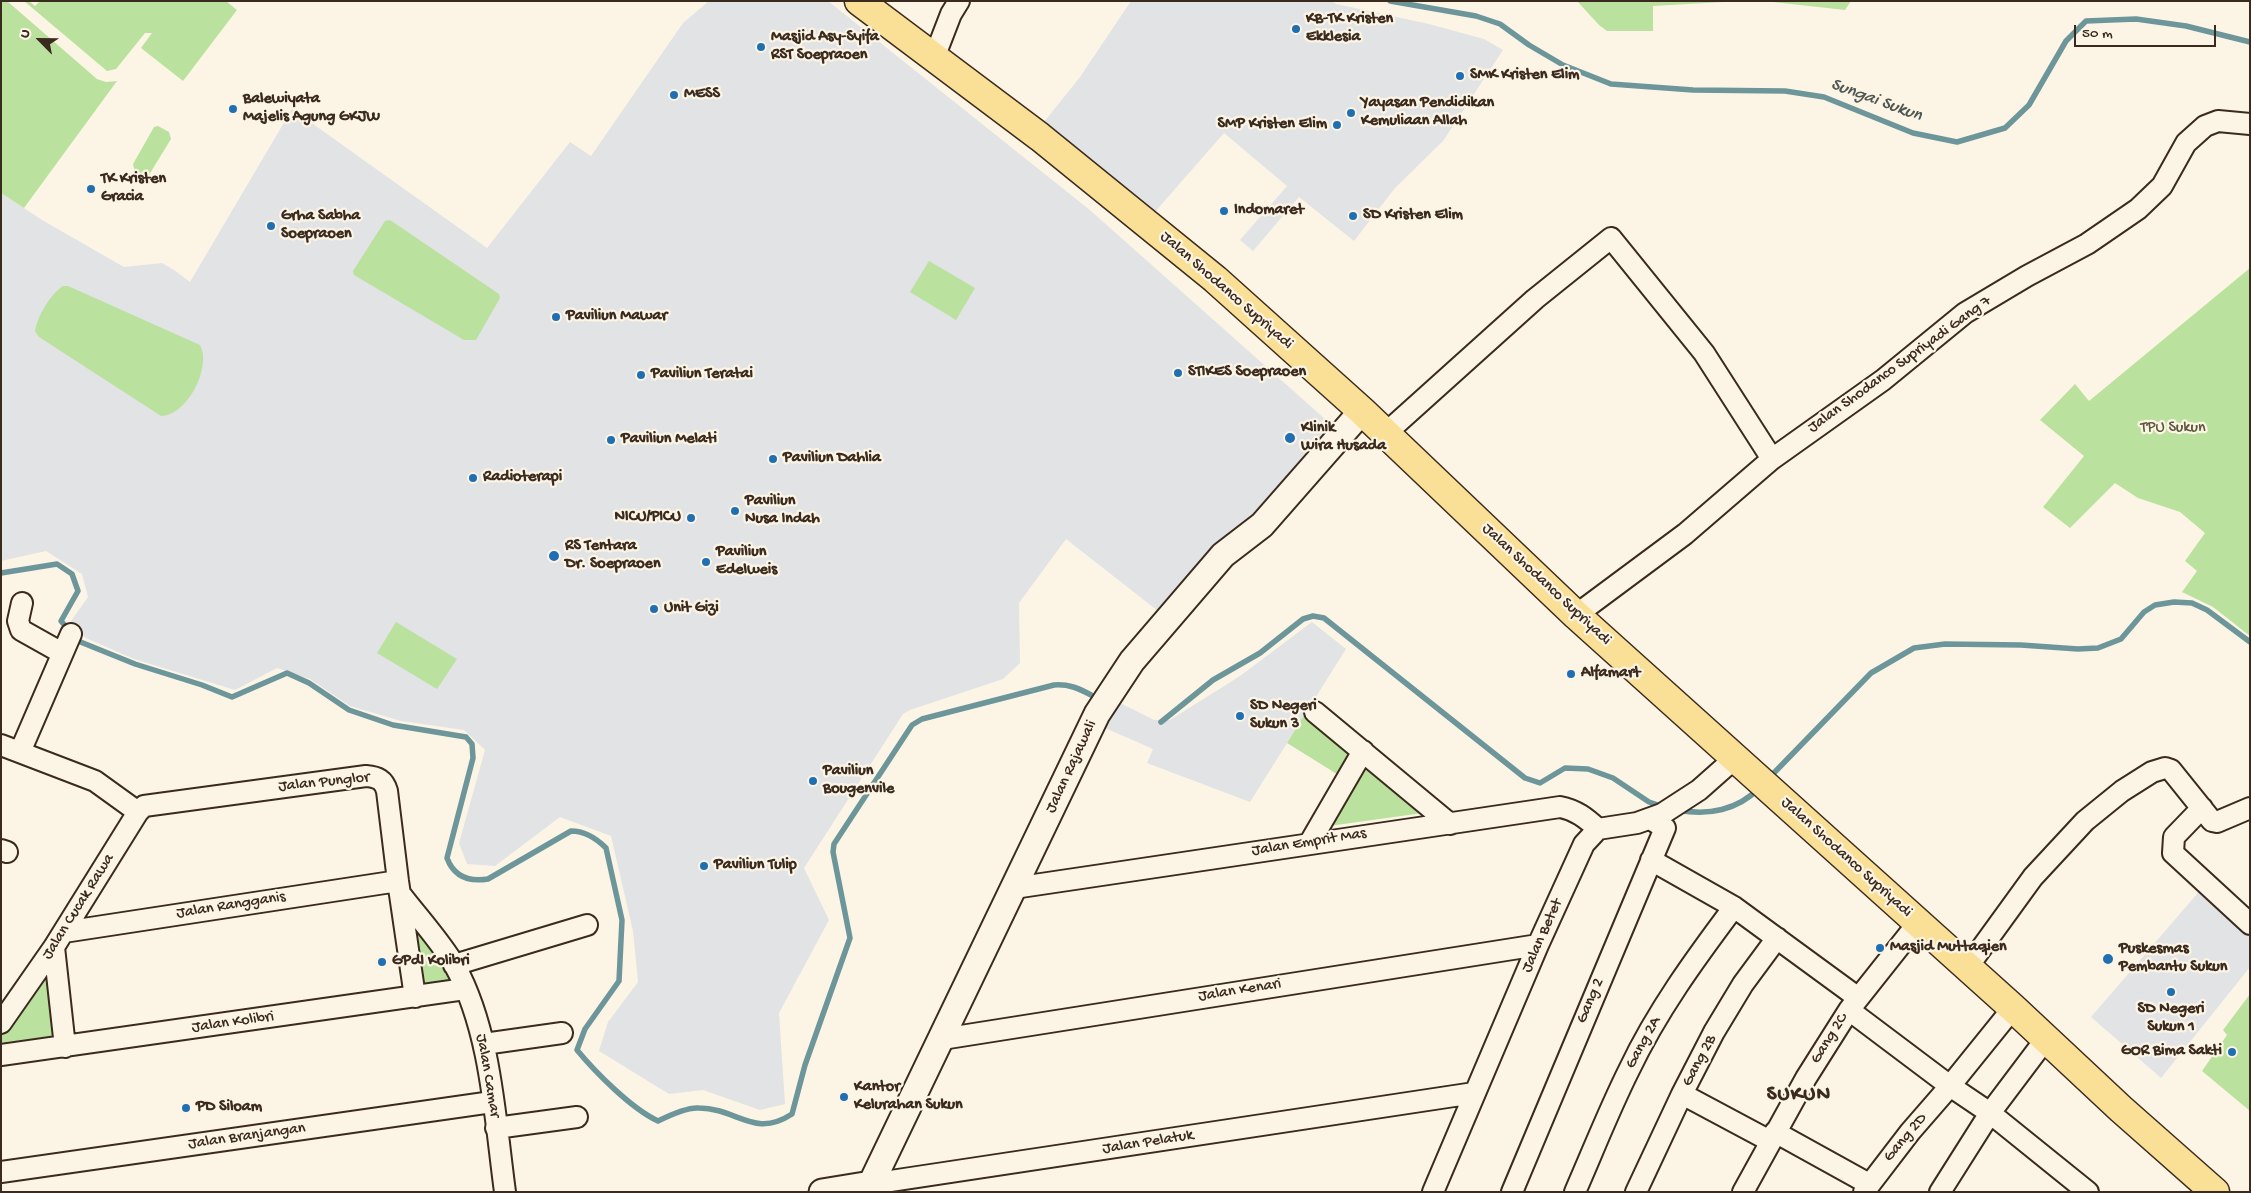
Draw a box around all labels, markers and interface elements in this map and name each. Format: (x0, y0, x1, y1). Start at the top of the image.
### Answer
place label: KB-TK Kristen Ekklesia (1306, 10, 1393, 48)
north arrow (15, 15, 65, 65)
scale bar (2076, 15, 2218, 47)
marker: KB-TK Kristen Ekklesia (1290, 23, 1302, 35)
text: 50 m (2082, 25, 2113, 43)
text: U (16, 27, 35, 41)
place label: Masjid Asy-Syifa RST Soepraoen (771, 28, 879, 66)
marker: Masjid Asy-Syifa RST Soepraoen (755, 41, 767, 53)
place label: SMK Kristen Elim (1470, 66, 1579, 86)
marker: SMK Kristen Elim (1454, 70, 1466, 82)
water label: Sungai Sukun (1827, 75, 1925, 127)
place label: MESS (684, 85, 720, 105)
marker: MESS (668, 89, 680, 101)
place label: Balewiyata Majelis Agung GKJW (243, 90, 380, 128)
place label: Yayasan Pendidikan Kemuliaan Allah (1361, 94, 1494, 132)
marker: Balewiyata Majelis Agung GKJW (227, 103, 239, 115)
marker: Yayasan Pendidikan Kemuliaan Allah (1345, 107, 1357, 119)
place label: SMP Kristen Elim (1218, 115, 1327, 135)
marker: SMP Kristen Elim (1331, 119, 1343, 131)
place label: TK Kristen Gracia (101, 170, 166, 208)
marker: TK Kristen Gracia (85, 183, 97, 195)
place label: Indomaret (1234, 201, 1304, 221)
marker: Indomaret (1218, 205, 1230, 217)
place label: SD Kristen Elim (1363, 206, 1463, 226)
place label: Grha Sabha Soepraoen (281, 207, 360, 245)
marker: SD Kristen Elim (1347, 210, 1359, 222)
marker: Grha Sabha Soepraoen (265, 220, 277, 232)
street label: Jalan Shodanco Supriyadi (1155, 228, 1297, 354)
street label: Jalan Shodanco Supriyadi Gang 7 (1805, 292, 1995, 438)
place label: Paviliun Mawar (566, 307, 667, 327)
marker: Paviliun Mawar (550, 311, 562, 323)
place label: STIKES Soepraoen (1188, 363, 1306, 383)
place label: Paviliun Teratai (651, 365, 753, 385)
marker: STIKES Soepraoen (1172, 367, 1184, 379)
marker: Paviliun Teratai (635, 369, 647, 381)
place label: Klinik Wira Husada (1301, 419, 1386, 457)
park label: TPU Sukun (2140, 419, 2206, 439)
place label: Paviliun Melati (621, 430, 717, 450)
marker: Klinik Wira Husada (1283, 431, 1297, 445)
marker: Paviliun Melati (605, 434, 617, 446)
place label: Paviliun Dahlia (783, 449, 881, 469)
marker: Paviliun Dahlia (767, 453, 779, 465)
place label: Radioterapi (483, 468, 562, 488)
marker: Radioterapi (467, 472, 479, 484)
place label: Paviliun Nusa Indah (745, 492, 820, 530)
marker: Paviliun Nusa Indah (729, 505, 741, 517)
place label: NICU/PICU (614, 508, 681, 528)
marker: NICU/PICU (685, 512, 697, 524)
street label: Jalan Shodanco Supriyadi (1477, 520, 1615, 650)
place label: RS Tentara Dr. Soepraoen (565, 537, 660, 575)
place label: Paviliun Edelweis (716, 543, 777, 581)
marker: RS Tentara Dr. Soepraoen (547, 549, 561, 563)
marker: Paviliun Edelweis (700, 556, 712, 568)
place label: Unit Gizi (664, 599, 719, 619)
marker: Unit Gizi (648, 603, 660, 615)
place label: Alfamart (1581, 664, 1640, 684)
marker: Alfamart (1565, 668, 1577, 680)
place label: SD Negeri Sukun 3 (1250, 697, 1317, 735)
marker: SD Negeri Sukun 3 (1234, 710, 1246, 722)
street label: Jalan Rajawali (1042, 718, 1102, 816)
place label: Paviliun Bougenvile (823, 762, 894, 800)
street label: Jalan Punglor (277, 769, 371, 797)
marker: Paviliun Bougenvile (807, 775, 819, 787)
street label: Jalan Shodanco Supriyadi (1776, 794, 1916, 922)
street label: Jalan Emprit Mas (1250, 824, 1368, 862)
street label: Jalan Cucak Rawa (39, 851, 119, 963)
place label: Paviliun Tulip (714, 856, 797, 876)
marker: Paviliun Tulip (698, 860, 710, 872)
street label: Jalan Rangganis (175, 888, 287, 924)
street label: Jalan Betet (1518, 896, 1568, 976)
place label: Masjid Muttaqien (1890, 938, 2007, 958)
place label: Puskesmas Pembantu Sukun (2119, 940, 2227, 978)
marker: Masjid Muttaqien (1874, 942, 1886, 954)
place label: GPdI Kolibri (392, 952, 470, 972)
marker: Puskesmas Pembantu Sukun (2101, 952, 2115, 966)
marker: GPdI Kolibri (376, 956, 388, 968)
street label: Jalan Kenari (1197, 975, 1283, 1007)
street label: Gang 2 (1573, 975, 1609, 1027)
marker: SD Negeri Sukun 1 (2165, 986, 2177, 998)
place label: SD Negeri Sukun 1 (2138, 1000, 2204, 1038)
street label: Jalan Kolibri (191, 1008, 275, 1038)
street label: Gang 2C (1807, 1010, 1853, 1068)
street label: Gang 2A (1622, 1014, 1666, 1072)
street label: Gang 2B (1678, 1032, 1722, 1090)
street label: Jalan Camar (470, 1033, 504, 1119)
place label: GOR Bima Sakti (2121, 1042, 2222, 1062)
marker: GOR Bima Sakti (2226, 1046, 2238, 1058)
place label: Kantor Kelurahan Sukun (854, 1078, 963, 1116)
district label: SUKUN (1766, 1083, 1832, 1109)
marker: Kantor Kelurahan Sukun (838, 1091, 850, 1103)
place label: PD Siloam (196, 1098, 262, 1118)
marker: PD Siloam (180, 1102, 192, 1114)
street label: Gang 2D (1880, 1110, 1932, 1166)
street label: Jalan Branjangan (187, 1119, 307, 1155)
street label: Jalan Pelatuk (1101, 1126, 1195, 1160)

